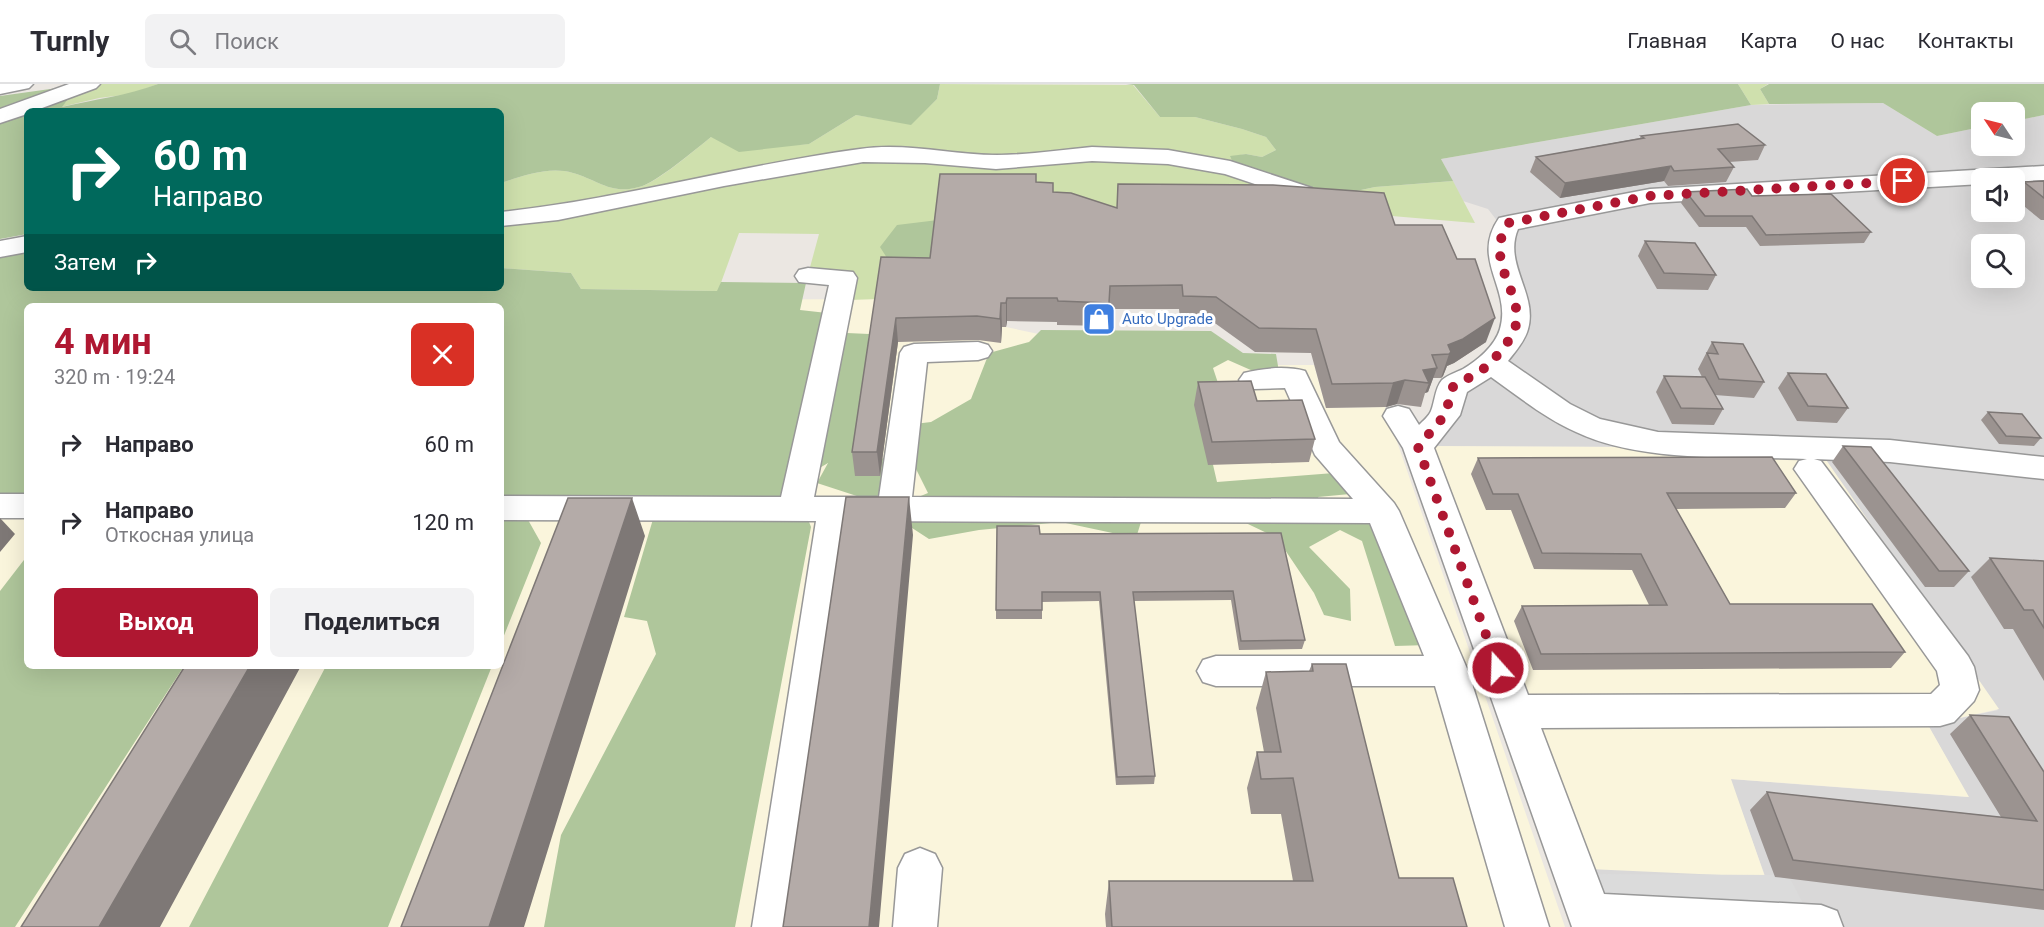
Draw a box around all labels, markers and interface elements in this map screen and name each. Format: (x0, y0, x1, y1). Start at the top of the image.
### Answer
search box (145, 14, 565, 68)
text: Turnly (30, 25, 109, 58)
icon: search (166, 25, 199, 58)
text: Поиск (214, 29, 279, 54)
text: Главная (1627, 29, 1707, 53)
text: Карта (1740, 29, 1797, 53)
text: О нас (1830, 29, 1885, 53)
text: Контакты (1918, 29, 2014, 53)
north arrow (1971, 102, 2025, 156)
map controls (1971, 102, 2025, 288)
text: 60 m (153, 131, 248, 180)
icon: right (54, 132, 132, 210)
pin (1877, 155, 1928, 206)
icon: arrive (1886, 164, 1919, 197)
button: sound (1971, 168, 2025, 222)
text: Направо (153, 181, 263, 213)
button: search (1971, 234, 2025, 288)
icon: right (129, 246, 162, 279)
text: Затем (54, 250, 117, 275)
shop icon: Auto Upgrade (1081, 301, 1117, 337)
place label: Auto Upgrade (1122, 310, 1213, 328)
text: 4 мин (54, 321, 152, 363)
button: close (411, 323, 474, 386)
text: 320 m · 19:24 (54, 365, 175, 389)
icon: right (54, 428, 87, 461)
text: Направо (105, 432, 194, 457)
text: 60 m (425, 432, 474, 457)
text: Направо (105, 498, 194, 523)
icon: right (54, 506, 87, 539)
text: 120 m (412, 510, 474, 535)
text: Откосная улица (105, 523, 254, 547)
button: Выход (54, 588, 258, 657)
button: Поделиться (270, 588, 474, 657)
position arrow (1466, 636, 1530, 700)

